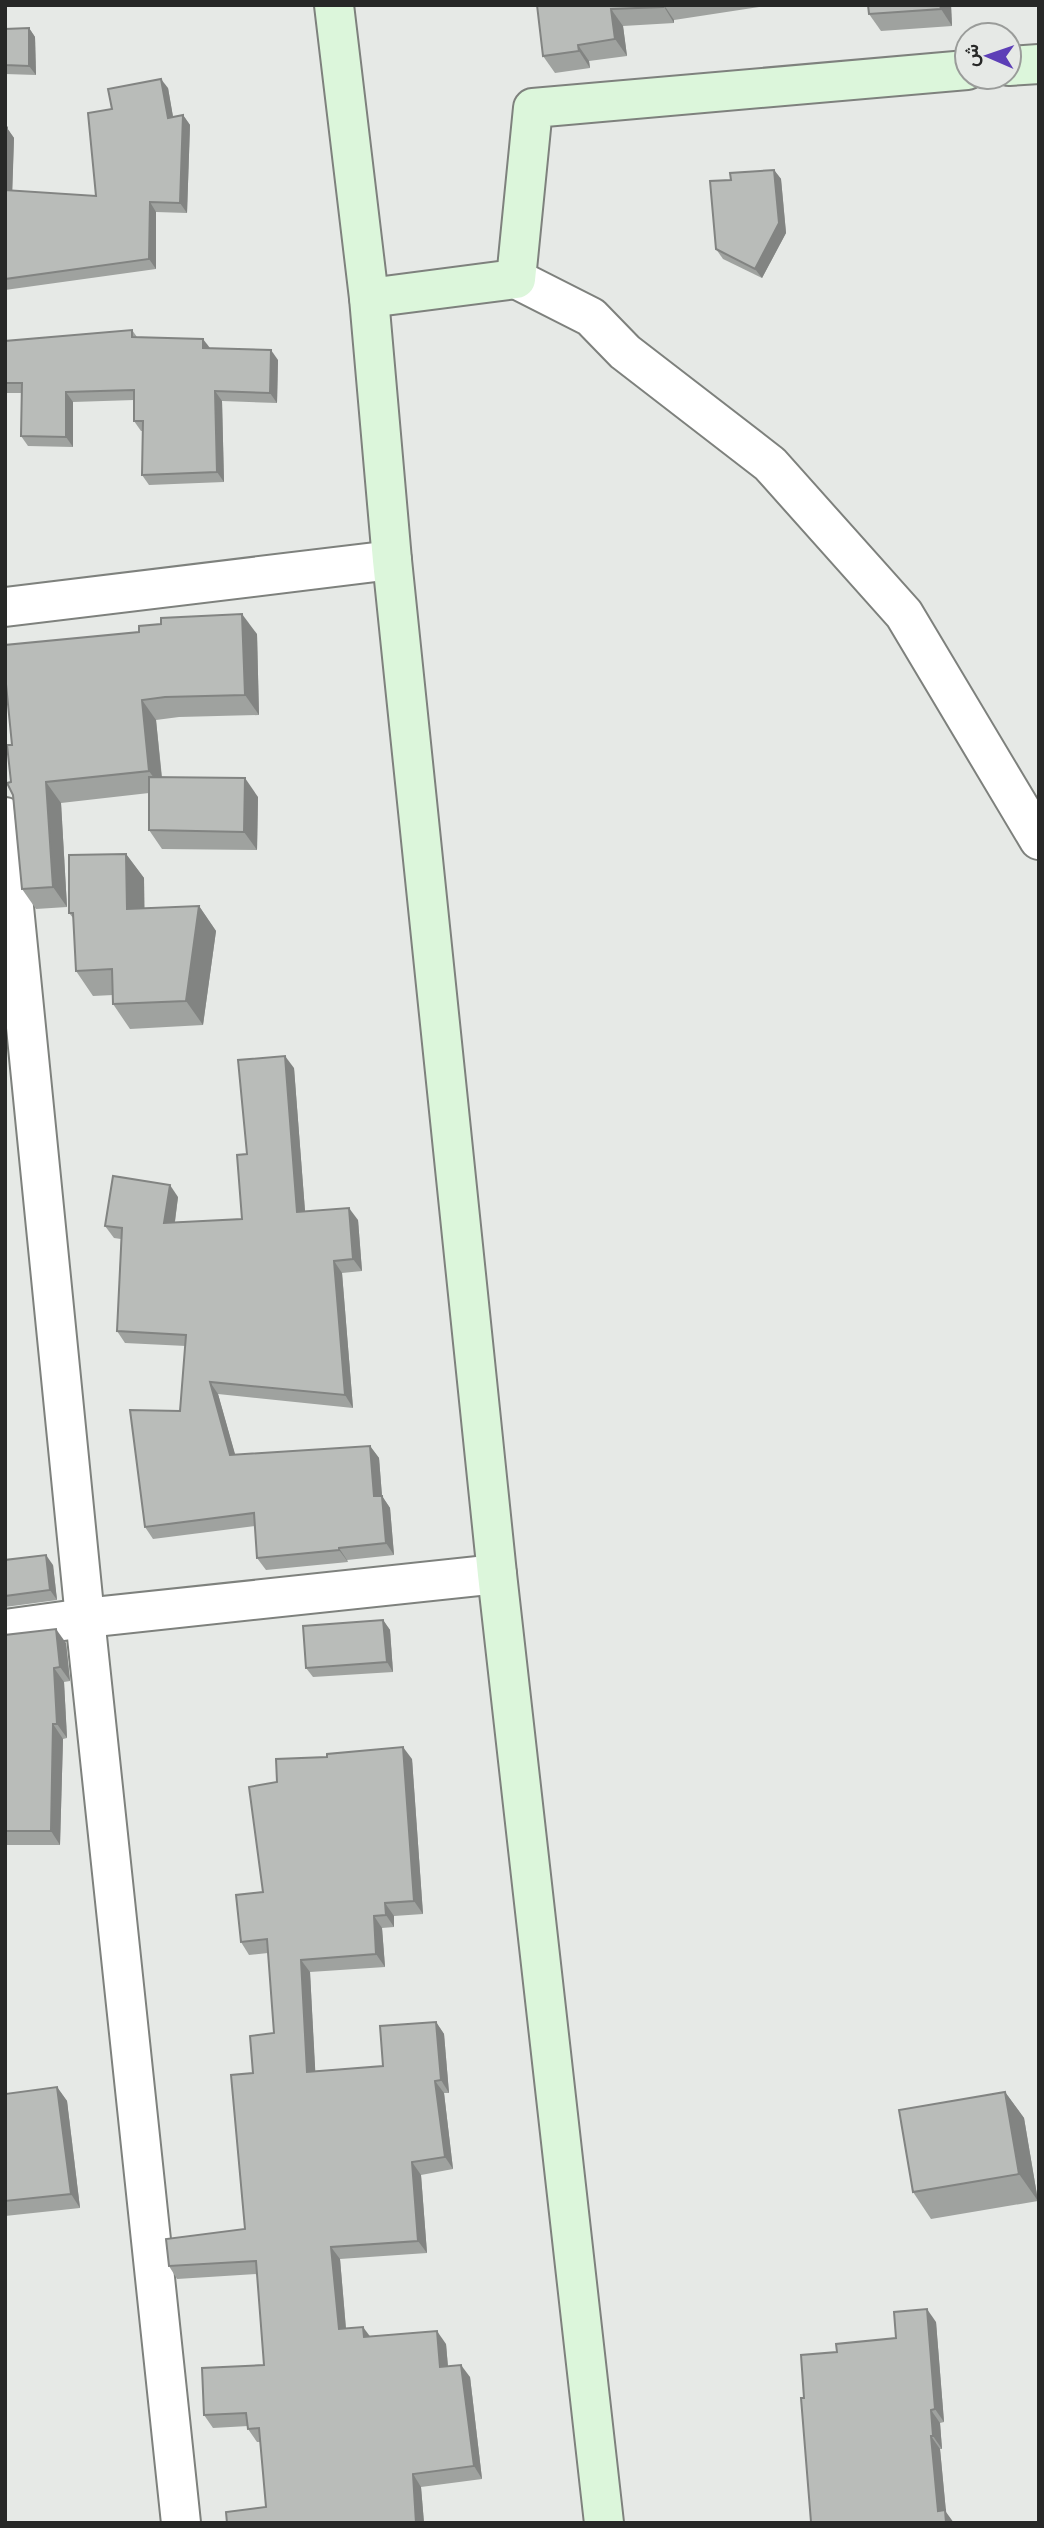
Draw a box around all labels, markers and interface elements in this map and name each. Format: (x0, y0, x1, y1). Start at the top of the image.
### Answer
north arrow (953, 21, 1023, 91)
text: ش (963, 44, 983, 67)

